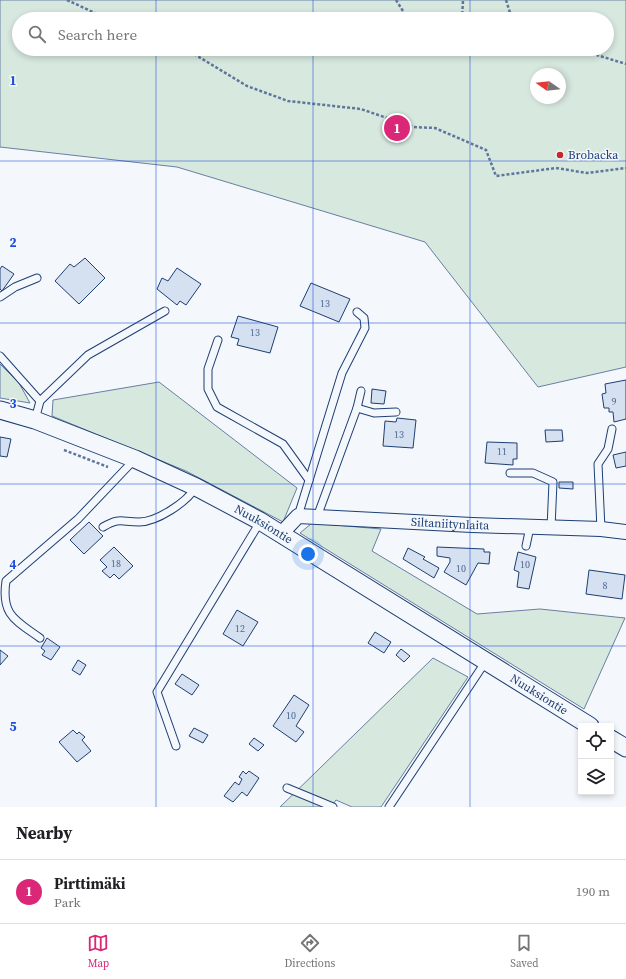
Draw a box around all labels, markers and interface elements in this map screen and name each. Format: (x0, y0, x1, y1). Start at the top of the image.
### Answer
search box (12, 12, 614, 56)
icon: search (26, 23, 48, 45)
text: Search here (58, 24, 137, 45)
north arrow (530, 68, 566, 104)
text: 1 (9, 72, 17, 89)
pin: 1 (384, 113, 410, 143)
place label: Brobacka (568, 147, 619, 163)
marker: Brobacka (555, 150, 565, 160)
text: 2 (9, 234, 17, 251)
house number: 13 (320, 297, 330, 310)
house number: 13 (250, 326, 260, 339)
text: 3 (9, 395, 17, 412)
house number: 9 (612, 395, 617, 408)
house number: 13 (394, 428, 404, 441)
house number: 11 (497, 445, 507, 458)
street label: Nuuksiontie (232, 501, 296, 547)
street label: Siltaniitynlaita (411, 514, 490, 534)
your location (298, 544, 318, 564)
text: 4 (9, 556, 17, 573)
house number: 18 (111, 557, 121, 570)
house number: 10 (520, 558, 530, 571)
house number: 10 (456, 562, 466, 575)
house number: 8 (603, 579, 608, 592)
house number: 12 (235, 622, 245, 635)
street label: Nuuksiontie (507, 670, 571, 718)
house number: 10 (286, 709, 296, 722)
text: 5 (9, 718, 17, 735)
map controls (578, 723, 614, 795)
button: locate (578, 723, 614, 759)
button: layers (578, 759, 614, 795)
text: Nearby (16, 821, 72, 845)
text: Pirttimäki (54, 873, 126, 894)
text: 1 (25, 883, 33, 900)
text: 190 m (576, 883, 610, 900)
text: Park (54, 894, 81, 911)
tab: Map (87, 932, 109, 971)
tab: Directions (284, 932, 335, 971)
tab: Saved (510, 932, 539, 971)

